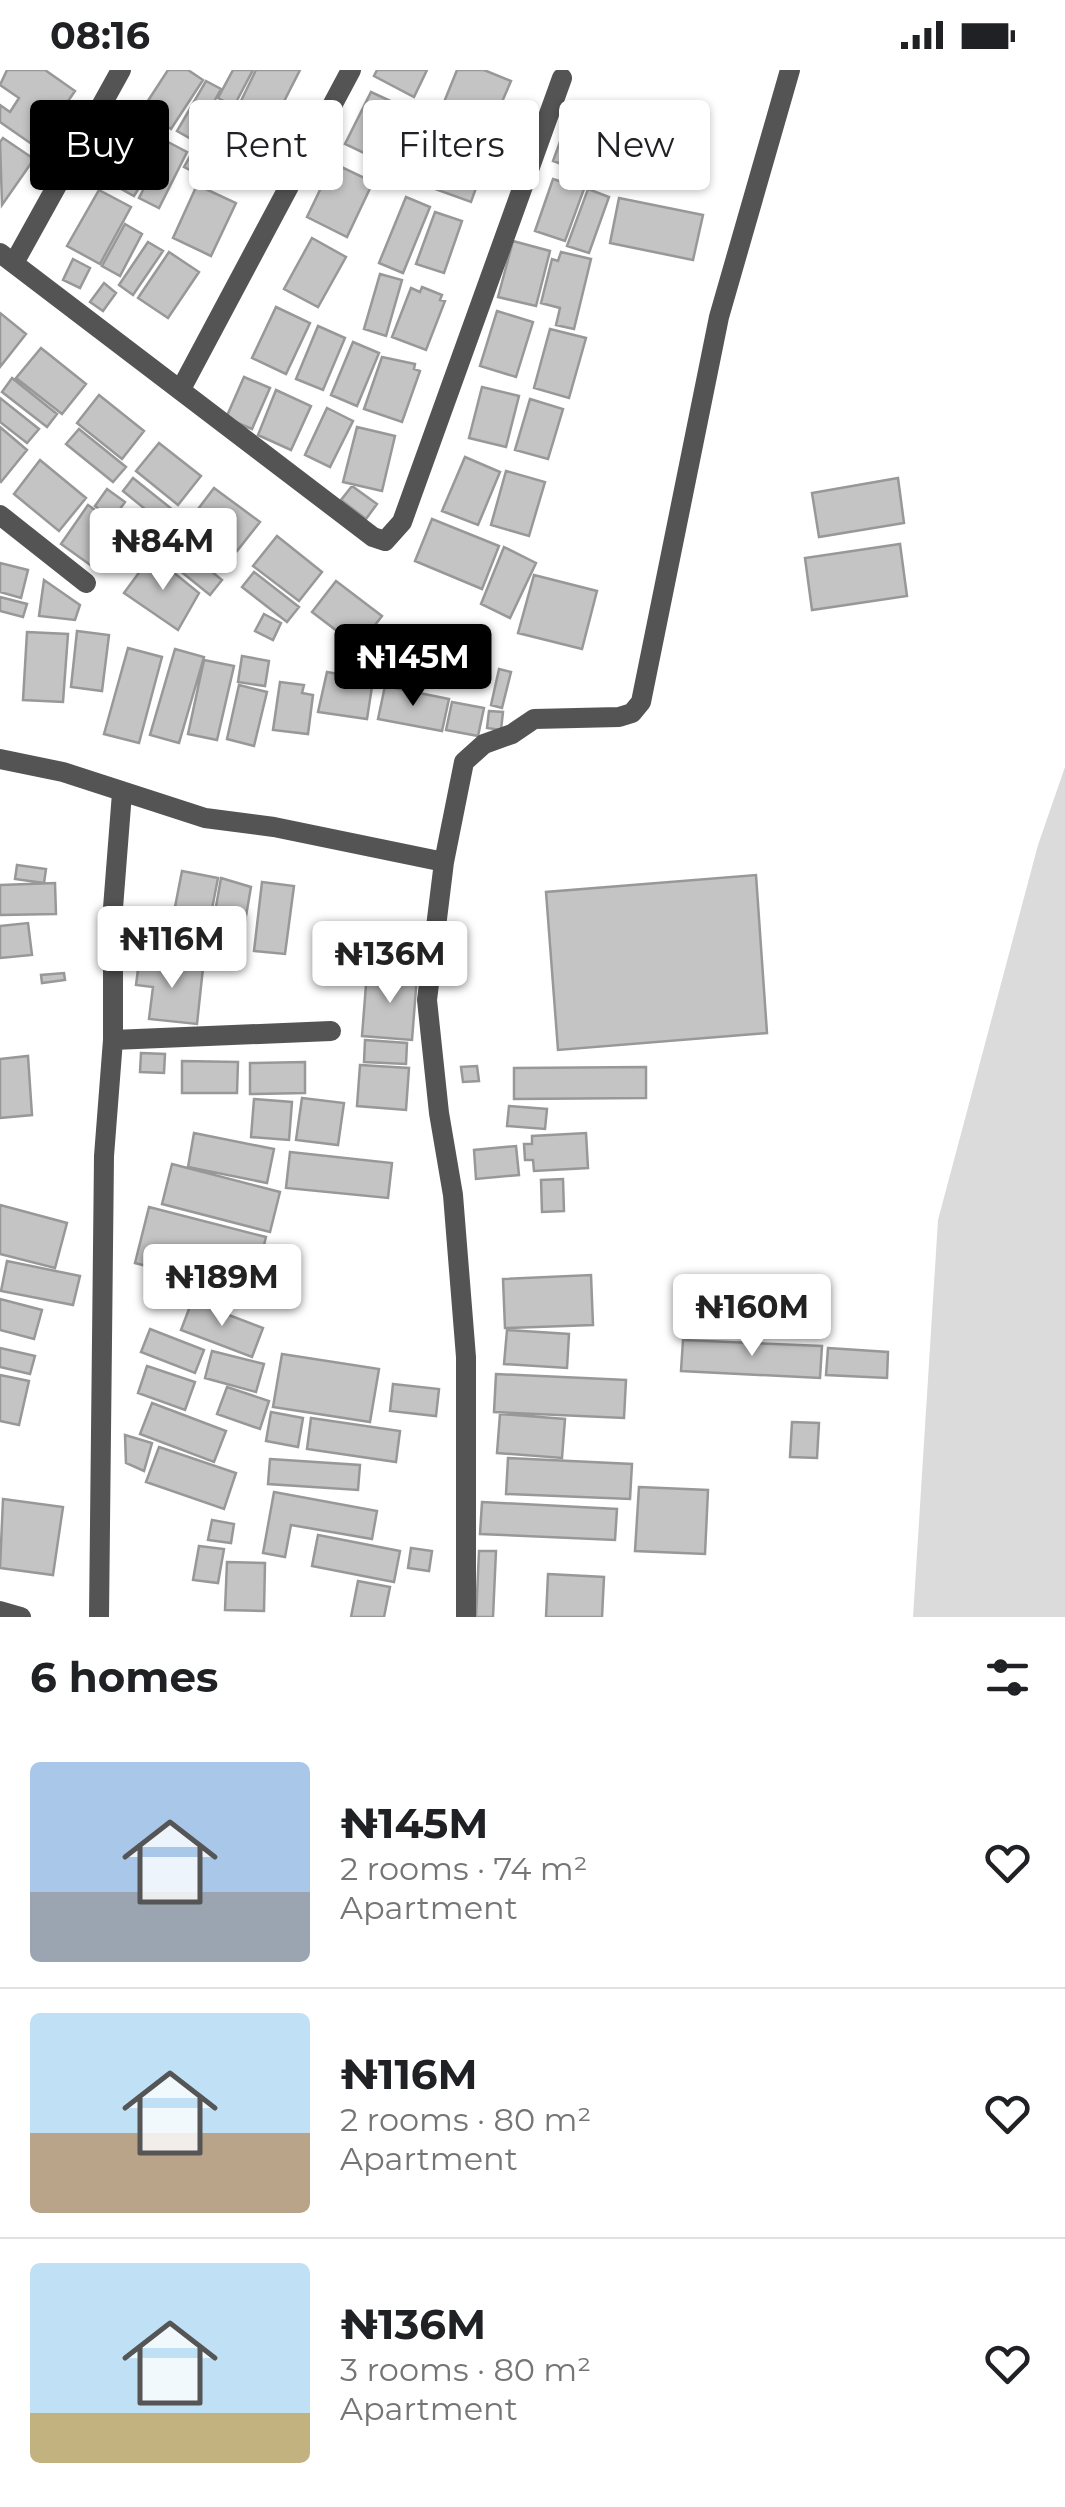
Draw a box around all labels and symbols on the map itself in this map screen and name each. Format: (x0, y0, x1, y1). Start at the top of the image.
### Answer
pin: ₦84M (104, 508, 222, 593)
pin: ₦145M (343, 624, 483, 709)
pin: ₦116M (102, 906, 242, 991)
pin: ₦136M (320, 921, 460, 1006)
pin: ₦189M (152, 1244, 292, 1329)
pin: ₦160M (682, 1274, 822, 1359)

